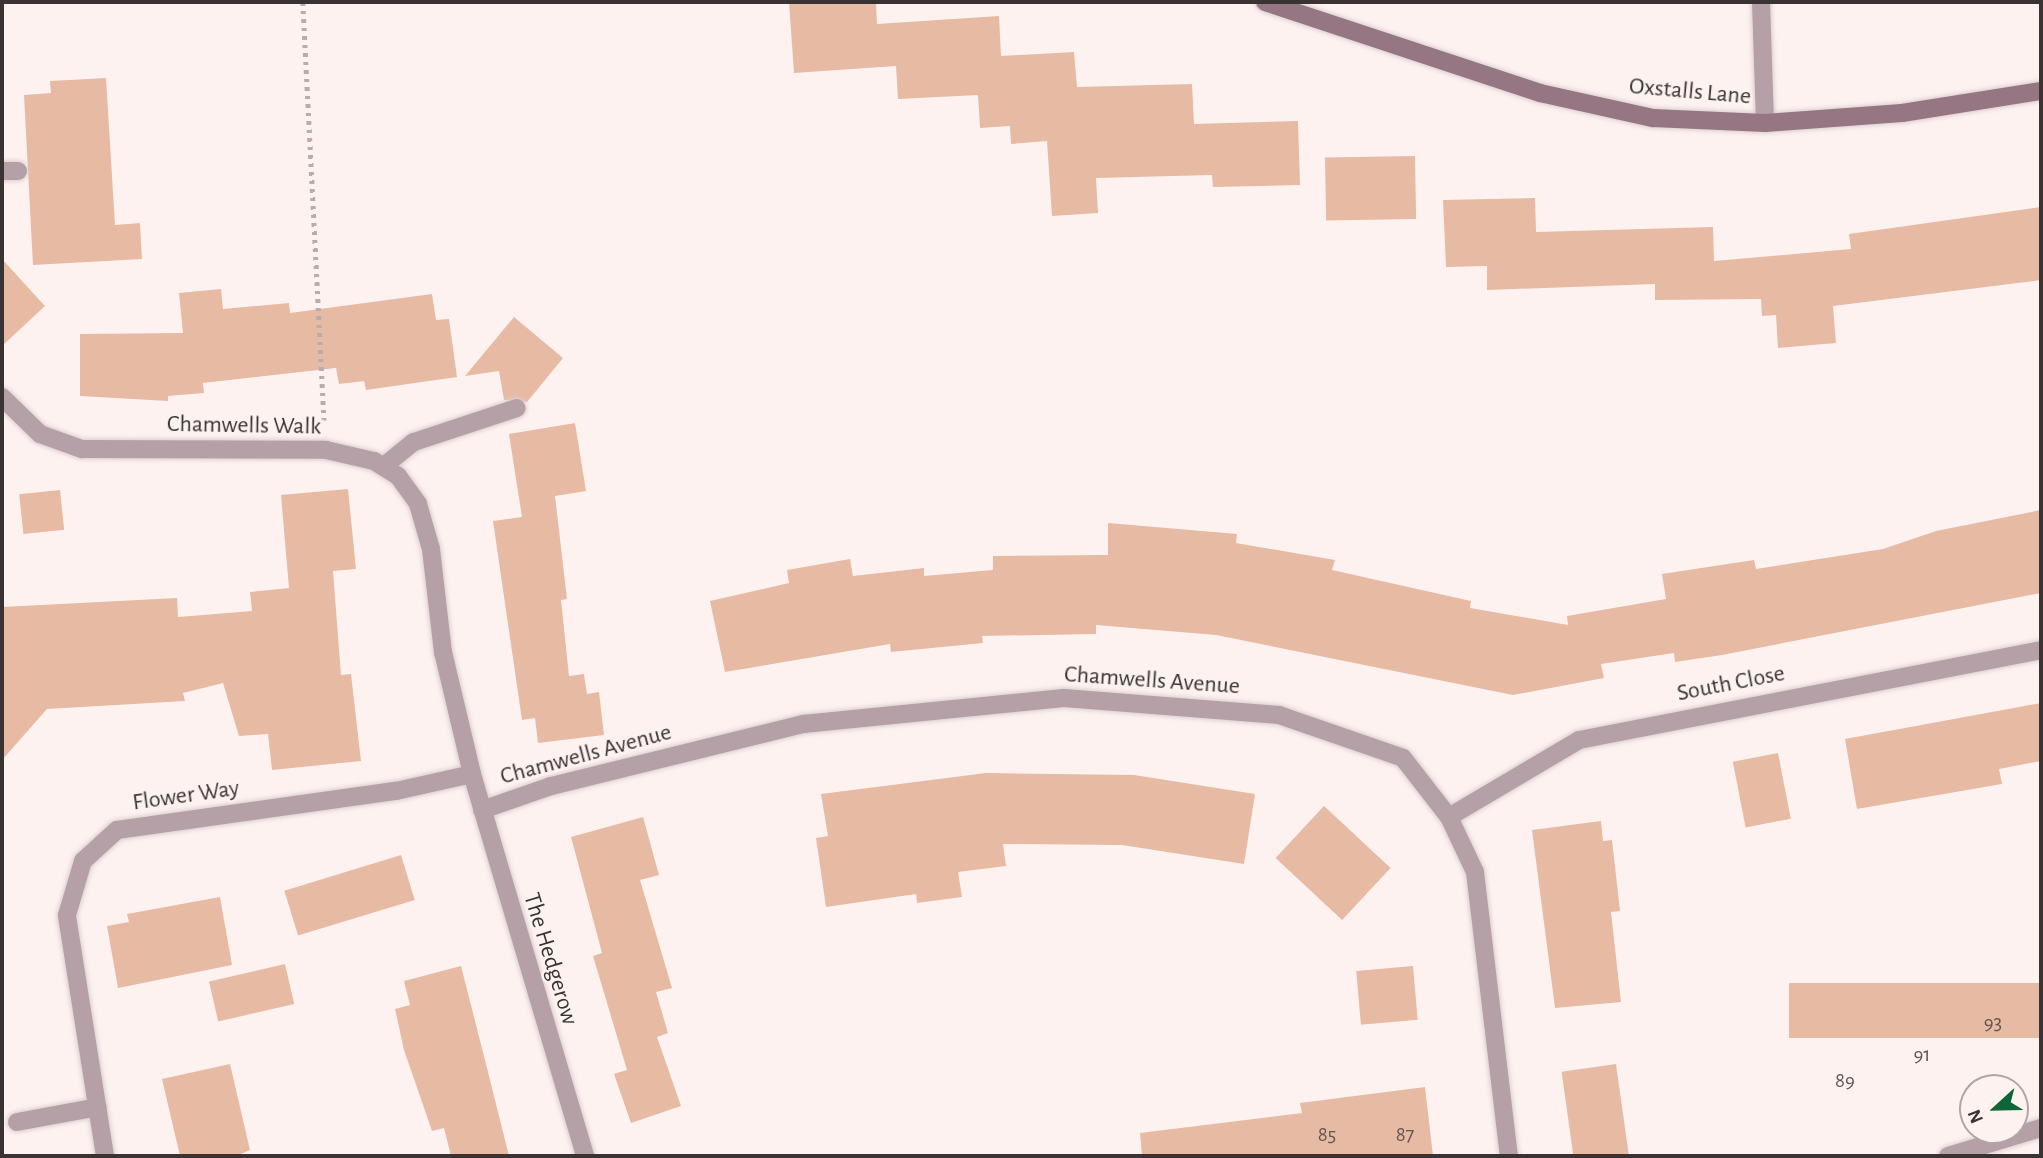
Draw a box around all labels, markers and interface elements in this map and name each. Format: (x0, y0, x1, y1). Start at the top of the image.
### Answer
street label: Oxstalls Lane (1628, 72, 1752, 112)
street label: Chamwells Walk (167, 410, 321, 442)
street label: South Close (1675, 659, 1787, 709)
street label: Chamwells Avenue (1063, 660, 1241, 702)
street label: Chamwells Avenue (497, 718, 675, 792)
street label: Flower Way (131, 774, 241, 818)
street label: The Hedgerow (516, 889, 584, 1029)
house number: 93 (1984, 1010, 2002, 1036)
house number: 91 (1913, 1042, 1931, 1068)
house number: 89 (1835, 1068, 1855, 1094)
north arrow (1959, 1074, 2029, 1144)
text: N (1965, 1107, 1987, 1126)
house number: 85 (1318, 1122, 1336, 1148)
house number: 87 (1396, 1122, 1414, 1148)

